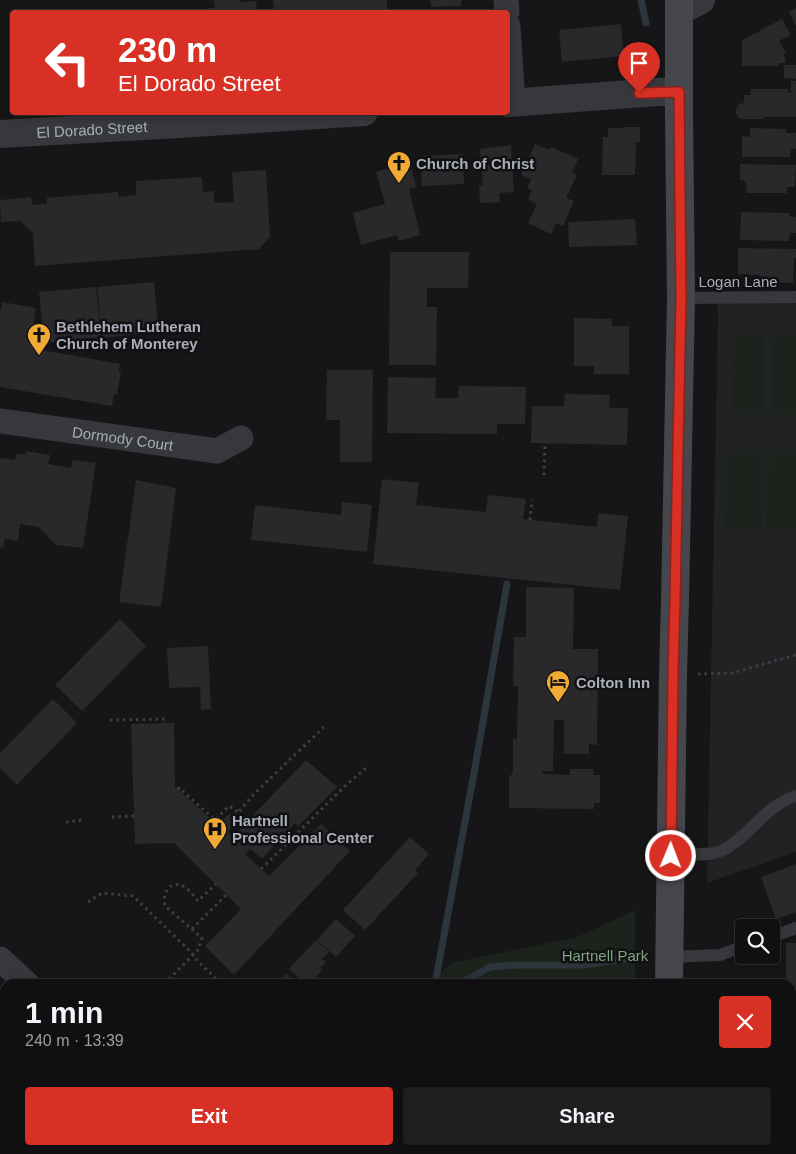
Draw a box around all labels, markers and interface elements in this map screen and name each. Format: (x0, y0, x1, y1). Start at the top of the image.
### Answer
icon: left (35, 30, 100, 95)
text: 230 m (118, 30, 217, 69)
pin (618, 42, 660, 93)
icon: arrive (625, 49, 653, 77)
text: El Dorado Street (118, 71, 281, 96)
street label: El Dorado Street (36, 117, 149, 140)
church icon: Church of Christ (386, 150, 412, 184)
place label: Church of Christ (416, 155, 534, 172)
street label: Logan Lane (698, 273, 778, 290)
place label: Bethlehem Lutheran Church of Monterey (56, 318, 201, 352)
church icon: Bethlehem Lutheran Church of Monterey (26, 322, 52, 356)
street label: Dormody Court (71, 423, 175, 453)
hotel icon: Colton Inn (545, 669, 571, 703)
place label: Colton Inn (576, 674, 650, 691)
place label: Hartnell Professional Center (232, 812, 374, 846)
hospital icon: Hartnell Professional Center (202, 816, 228, 850)
position arrow (644, 829, 696, 881)
map controls (735, 919, 780, 964)
button: search (735, 919, 780, 964)
park label: Hartnell Park (562, 947, 649, 964)
text: 1 min (25, 996, 103, 1029)
button: close (719, 996, 771, 1048)
text: 240 m · 13:39 (25, 1032, 124, 1049)
button: Exit (25, 1087, 393, 1145)
button: Share (403, 1087, 771, 1145)

